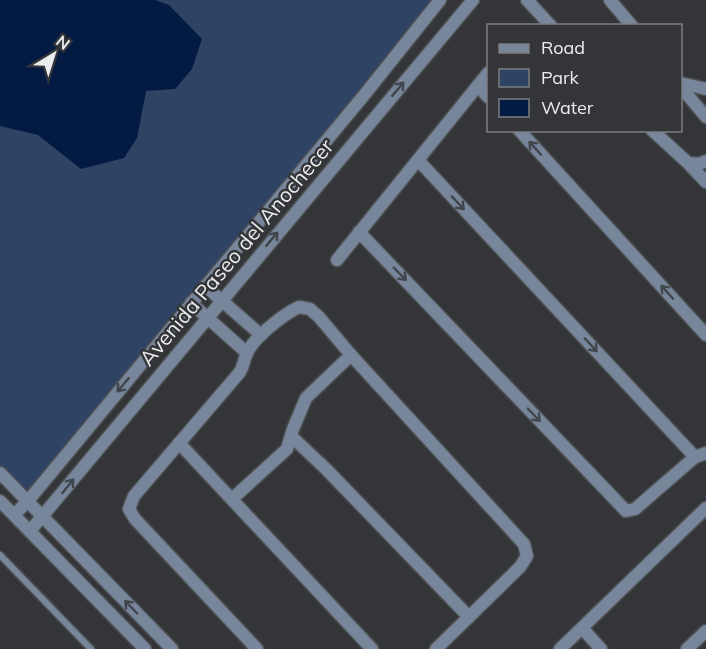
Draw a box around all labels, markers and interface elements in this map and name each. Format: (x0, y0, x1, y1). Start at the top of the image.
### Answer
north arrow (24, 24, 84, 84)
legend (487, 24, 682, 132)
text: N (52, 31, 74, 54)
text: Road (541, 36, 585, 59)
text: Park (541, 66, 580, 89)
one-way arrow (391, 82, 405, 97)
text: Water (541, 96, 594, 119)
street label: Avenida Paseo del Anochecer (133, 133, 339, 371)
one-way arrow (528, 141, 542, 156)
one-way arrow (451, 195, 465, 210)
one-way arrow (266, 231, 279, 247)
one-way arrow (392, 267, 407, 282)
one-way arrow (660, 285, 674, 300)
one-way arrow (584, 338, 598, 353)
one-way arrow (116, 377, 129, 393)
one-way arrow (527, 408, 542, 423)
one-way arrow (61, 479, 75, 494)
one-way arrow (124, 600, 139, 615)

